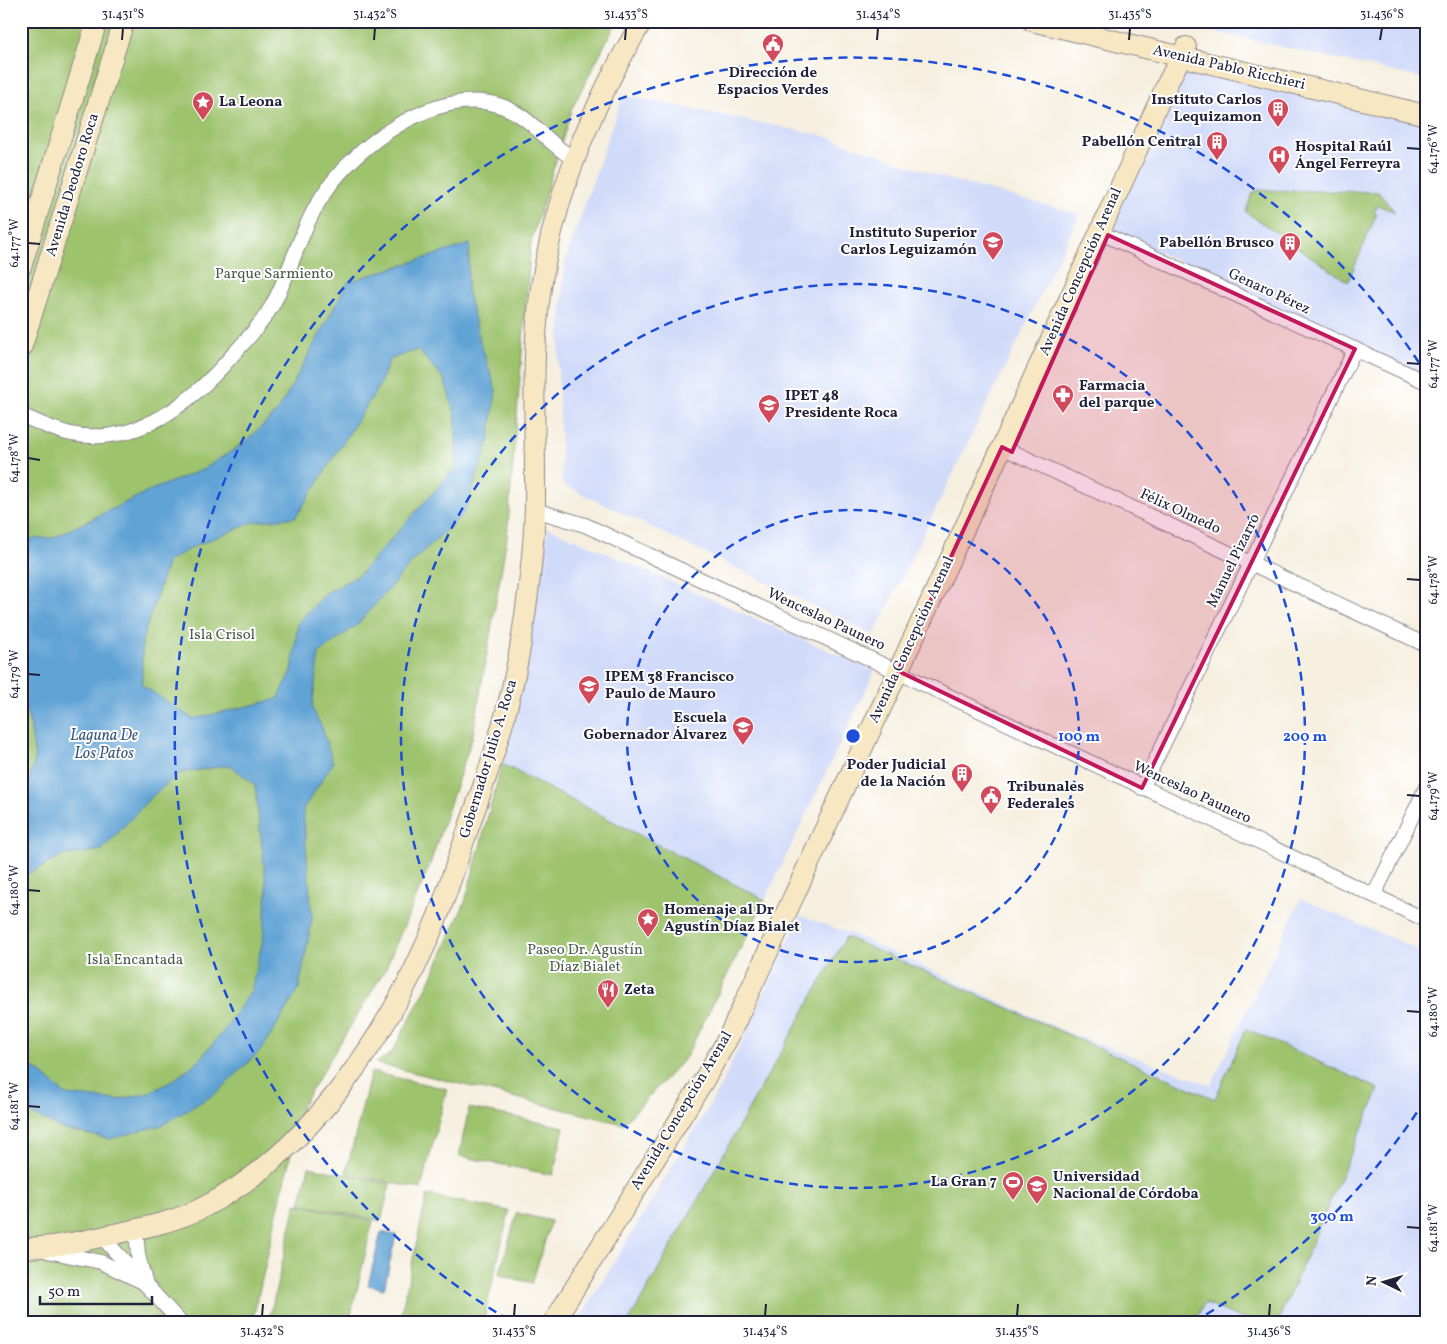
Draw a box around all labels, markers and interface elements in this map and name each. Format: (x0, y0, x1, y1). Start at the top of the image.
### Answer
text: 31.431°S (102, 7, 144, 23)
text: 31.432°S (353, 7, 397, 23)
text: 31.433°S (604, 7, 648, 23)
text: 31.434°S (856, 7, 900, 23)
text: 31.435°S (1108, 7, 1152, 23)
text: 31.436°S (1360, 7, 1404, 23)
public building icon: Dirección de Espacios Verdes (761, 32, 785, 63)
street label: Avenida Pablo Ricchieri (1151, 40, 1307, 96)
place label: Dirección de Espacios Verdes (717, 63, 829, 101)
place icon: La Leona (191, 90, 215, 121)
place label: Instituto Carlos Lequizamon (1151, 90, 1262, 128)
place label: La Leona (219, 92, 283, 113)
building icon: Instituto Carlos Lequizamon (1266, 97, 1290, 128)
street label: Avenida Deodoro Roca (41, 111, 105, 259)
text: 64.176°W (1426, 124, 1442, 174)
building icon: Pabellón Central (1205, 130, 1229, 161)
place label: Pabellón Central (1082, 132, 1201, 153)
place label: Hospital Raúl Ángel Ferreyra (1295, 137, 1401, 175)
hospital icon: Hospital Raúl Ángel Ferreyra (1267, 144, 1291, 175)
street label: Avenida Concepción Arenal (1034, 185, 1128, 359)
text: 64.177°W (7, 218, 23, 268)
place label: Instituto Superior Carlos Leguizamón (841, 223, 977, 261)
school or university icon: Instituto Superior Carlos Leguizamón (981, 230, 1005, 261)
building icon: Pabellón Brusco (1278, 231, 1302, 262)
place label: Pabellón Brusco (1159, 233, 1274, 254)
park label: Parque Sarmiento (215, 264, 333, 285)
street label: Genaro Pérez (1225, 264, 1313, 320)
text: 64.177°W (1426, 339, 1442, 389)
place label: Farmacia del parque (1079, 376, 1155, 414)
pharmacy icon: Farmacia del parque (1051, 383, 1075, 414)
place label: IPET 48 Presidente Roca (785, 386, 898, 424)
school or university icon: IPET 48 Presidente Roca (757, 393, 781, 424)
text: 64.178°W (7, 433, 23, 483)
street label: Félix Olmedo (1136, 484, 1224, 540)
street label: Manuel Pizarro (1202, 510, 1266, 612)
street label: Avenida Concepción Arenal (864, 553, 960, 727)
text: 64.178°W (1426, 555, 1442, 605)
street label: Wenceslao Paunero (764, 583, 888, 657)
park label: Isla Crisol (189, 625, 255, 646)
text: 64.179°W (7, 649, 23, 699)
place label: IPEM 38 Francisco Paulo de Mauro (605, 667, 734, 705)
school or university icon: IPEM 38 Francisco Paulo de Mauro (577, 674, 601, 705)
street label: Gobernador Julio A. Roca (455, 677, 523, 841)
place label: Escuela Gobernador Álvarez (584, 708, 727, 746)
school or university icon: Escuela Gobernador Álvarez (731, 715, 755, 746)
water label: Laguna De Los Patos (70, 725, 138, 765)
centre of rings (844, 727, 862, 745)
text: 100 m (1058, 727, 1101, 748)
text: 200 m (1283, 727, 1327, 748)
place label: Poder Judicial de la Nación (847, 755, 946, 793)
street label: Wenceslao Paunero (1130, 756, 1254, 830)
building icon: Poder Judicial de la Nación (950, 762, 974, 793)
text: 64.179°W (1426, 771, 1442, 821)
place label: Tribunales Federales (1007, 777, 1084, 815)
public building icon: Tribunales Federales (979, 784, 1003, 815)
text: 64.180°W (7, 865, 23, 915)
place label: Homenaje al Dr Agustín Díaz Bialet (664, 900, 800, 938)
place icon: Homenaje al Dr Agustín Díaz Bialet (636, 907, 660, 938)
park label: Paseo Dr. Agustín Díaz Bialet (527, 940, 643, 978)
park label: Isla Encantada (87, 950, 183, 971)
restaurant icon: Zeta (596, 978, 620, 1009)
place label: Zeta (624, 980, 655, 1001)
text: 64.180°W (1426, 987, 1442, 1037)
street label: Avenida Concepción Arenal (626, 1028, 738, 1194)
text: 64.181°W (7, 1082, 23, 1130)
place label: Universidad Nacional de Córdoba (1053, 1167, 1199, 1205)
sports icon: La Gran 7 (1001, 1170, 1025, 1201)
place label: La Gran 7 (931, 1172, 997, 1193)
school or university icon: Universidad Nacional de Córdoba (1025, 1174, 1049, 1205)
text: 64.181°W (1426, 1204, 1442, 1252)
text: 300 m (1310, 1207, 1354, 1228)
north arrow (1360, 1256, 1410, 1306)
scale bar (40, 1274, 152, 1306)
text: N (1363, 1275, 1382, 1287)
text: 50 m (48, 1282, 80, 1303)
text: 31.432°S (240, 1324, 284, 1340)
text: 31.433°S (492, 1324, 536, 1340)
text: 31.434°S (743, 1324, 787, 1340)
text: 31.435°S (995, 1324, 1039, 1340)
text: 31.436°S (1247, 1324, 1291, 1340)

